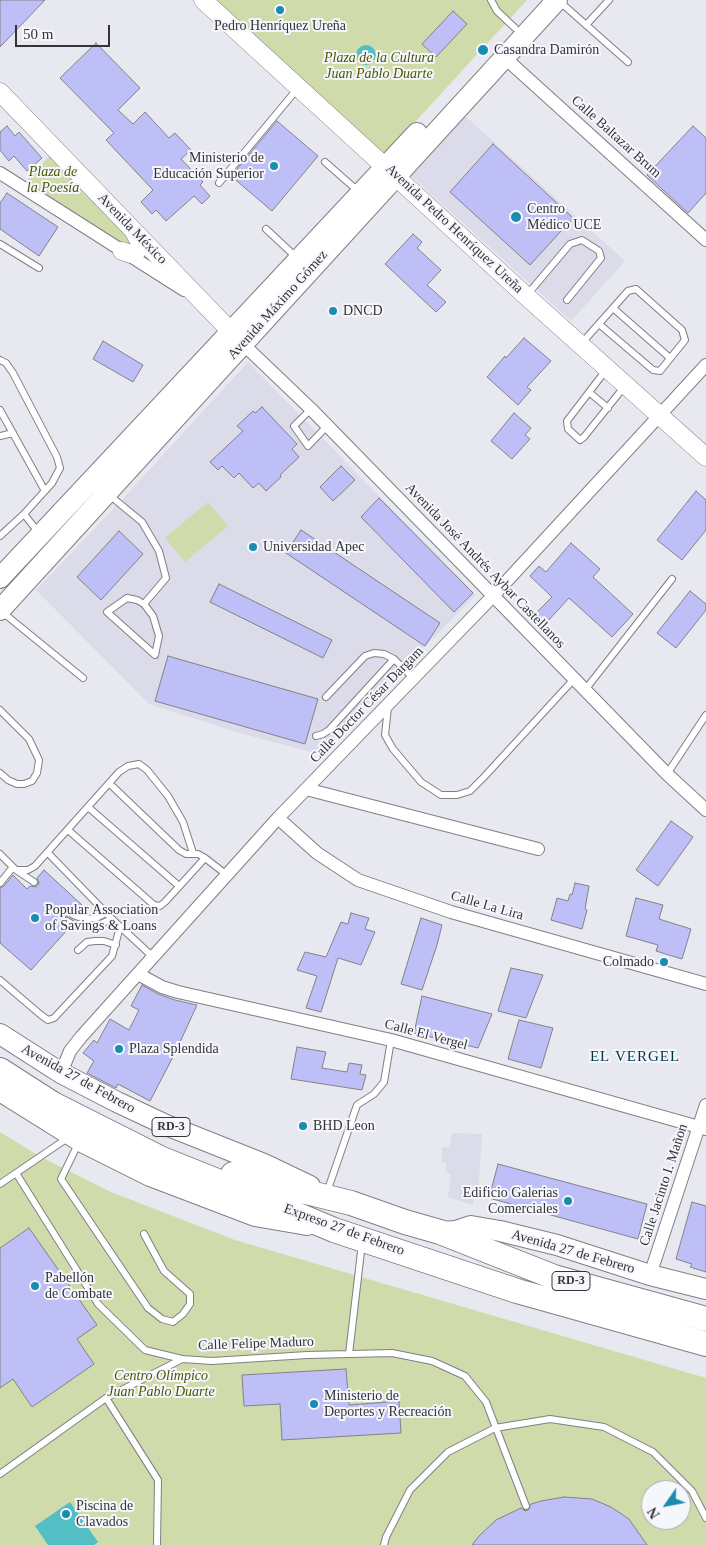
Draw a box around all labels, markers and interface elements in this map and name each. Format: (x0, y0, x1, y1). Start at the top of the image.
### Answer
marker: Pedro Henríquez Ureña (274, 4, 286, 16)
scale bar (18, 15, 112, 47)
place label: Pedro Henríquez Ureña (214, 18, 346, 34)
text: 50 m (23, 26, 53, 42)
place label: Casandra Damirón (494, 42, 599, 58)
marker: Casandra Damirón (476, 43, 490, 57)
park label: Plaza de la Cultura Juan Pablo Duarte (324, 50, 434, 82)
street label: Calle Baltazar Brum (568, 92, 664, 182)
place label: Ministerio de Educación Superior (153, 150, 264, 182)
marker: Ministerio de Educación Superior (268, 160, 280, 172)
street label: Avenida Pedro Henríquez Ureña (382, 161, 526, 297)
park label: Plaza de la Poesía (27, 164, 79, 196)
street label: Avenida México (94, 190, 170, 268)
place label: Centro Médico UCE (527, 201, 601, 233)
marker: Centro Médico UCE (509, 210, 523, 224)
street label: Avenida Máximo Gómez (224, 247, 332, 363)
place label: DNCD (343, 303, 383, 319)
marker: DNCD (327, 305, 339, 317)
street label: Avenida José Andrés Aybar Castellanos (401, 480, 569, 652)
place label: Universidad Apec (263, 539, 364, 555)
marker: Universidad Apec (247, 541, 259, 553)
street label: Calle Doctor César Dargam (307, 643, 427, 767)
street label: Calle La Lira (449, 888, 525, 924)
place label: Popular Association of Savings & Loans (45, 902, 158, 934)
marker: Popular Association of Savings & Loans (29, 912, 41, 924)
place label: Colmado (603, 954, 654, 970)
marker: Colmado (658, 956, 670, 968)
street label: Calle El Vergel (383, 1016, 469, 1054)
street label: Avenida 27 de Febrero (18, 1041, 138, 1117)
place label: Plaza Splendida (129, 1041, 219, 1057)
marker: Plaza Splendida (113, 1043, 125, 1055)
district label: EL VERGEL (589, 1048, 681, 1066)
road number: RD-3 (152, 1118, 190, 1136)
place label: BHD Leon (313, 1118, 375, 1134)
marker: BHD Leon (297, 1120, 309, 1132)
street label: Calle Jacinto I. Mañon (636, 1122, 692, 1248)
place label: Edificio Galerias Comerciales (463, 1185, 558, 1218)
marker: Edificio Galerias Comerciales (562, 1195, 574, 1207)
street label: Expreso 27 de Febrero (281, 1200, 407, 1260)
street label: Avenida 27 de Febrero (509, 1226, 637, 1278)
place label: Pabellón de Combate (45, 1270, 112, 1302)
road number: RD-3 (552, 1272, 590, 1290)
marker: Pabellón de Combate (29, 1280, 41, 1292)
street label: Calle Felipe Maduro (198, 1334, 314, 1354)
park label: Centro Olímpico Juan Pablo Duarte (107, 1368, 215, 1400)
place label: Ministerio de Deportes y Recreación (324, 1388, 451, 1420)
marker: Ministerio de Deportes y Recreación (308, 1398, 320, 1410)
north arrow (641, 1480, 691, 1530)
place label: Piscina de Clavados (76, 1498, 133, 1530)
text: N (645, 1505, 663, 1521)
marker: Piscina de Clavados (60, 1508, 72, 1520)

